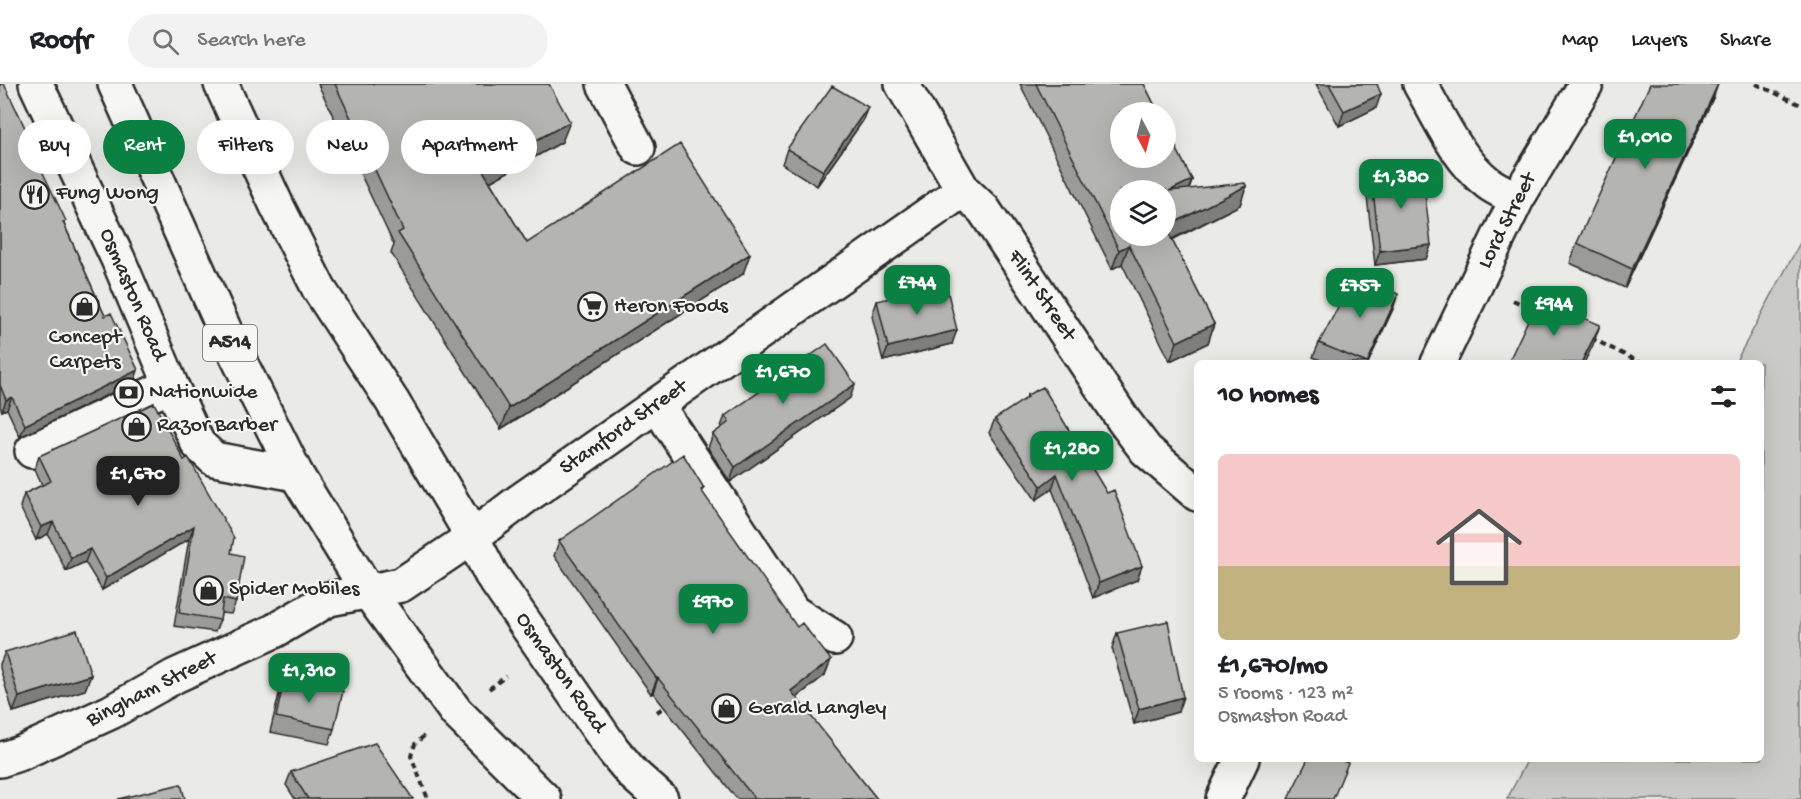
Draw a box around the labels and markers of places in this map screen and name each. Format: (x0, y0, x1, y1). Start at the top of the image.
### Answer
pin: £1,010 (1596, 119, 1694, 170)
pin: £1,380 (1352, 159, 1450, 210)
restaurant icon: Fung Wong (19, 178, 51, 210)
place label: Fung Wong (55, 181, 159, 207)
pin: £744 (881, 265, 953, 316)
pin: £757 (1324, 268, 1396, 319)
pin: £944 (1518, 286, 1590, 337)
shop icon: Concept Carpets (69, 290, 101, 322)
supermarket icon: Heron Foods (577, 291, 609, 323)
place label: Heron Foods (614, 294, 729, 320)
place label: Concept Carpets (49, 325, 123, 376)
pin: £1,670 (734, 354, 832, 405)
bank icon: Nationwide (112, 377, 144, 409)
place label: Nationwide (149, 380, 258, 406)
shop icon: Razor Barber (120, 410, 152, 442)
place label: Razor Barber (157, 413, 279, 439)
pin: £1,280 (1023, 431, 1121, 482)
pin: £1,670 (89, 456, 187, 507)
shop icon: Spider Mobiles (192, 574, 224, 606)
place label: Spider Mobiles (229, 577, 360, 603)
pin: £970 (677, 584, 749, 635)
pin: £1,310 (260, 653, 358, 704)
shop icon: Gerald Langley (711, 693, 743, 725)
place label: Gerald Langley (748, 696, 887, 722)

